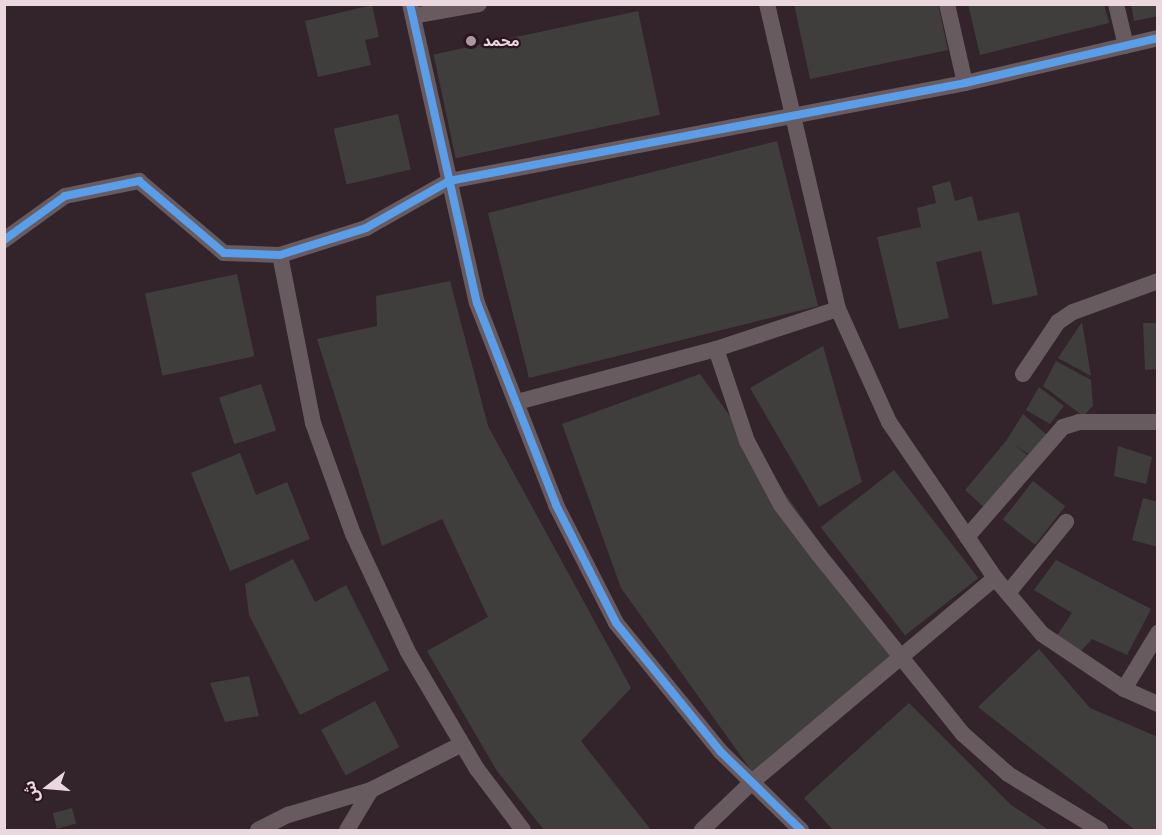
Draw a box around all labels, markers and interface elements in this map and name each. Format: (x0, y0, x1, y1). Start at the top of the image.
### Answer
place label: محمد (483, 32, 519, 50)
marker: محمد (464, 34, 478, 48)
north arrow (18, 757, 78, 817)
text: ش (18, 779, 42, 805)

